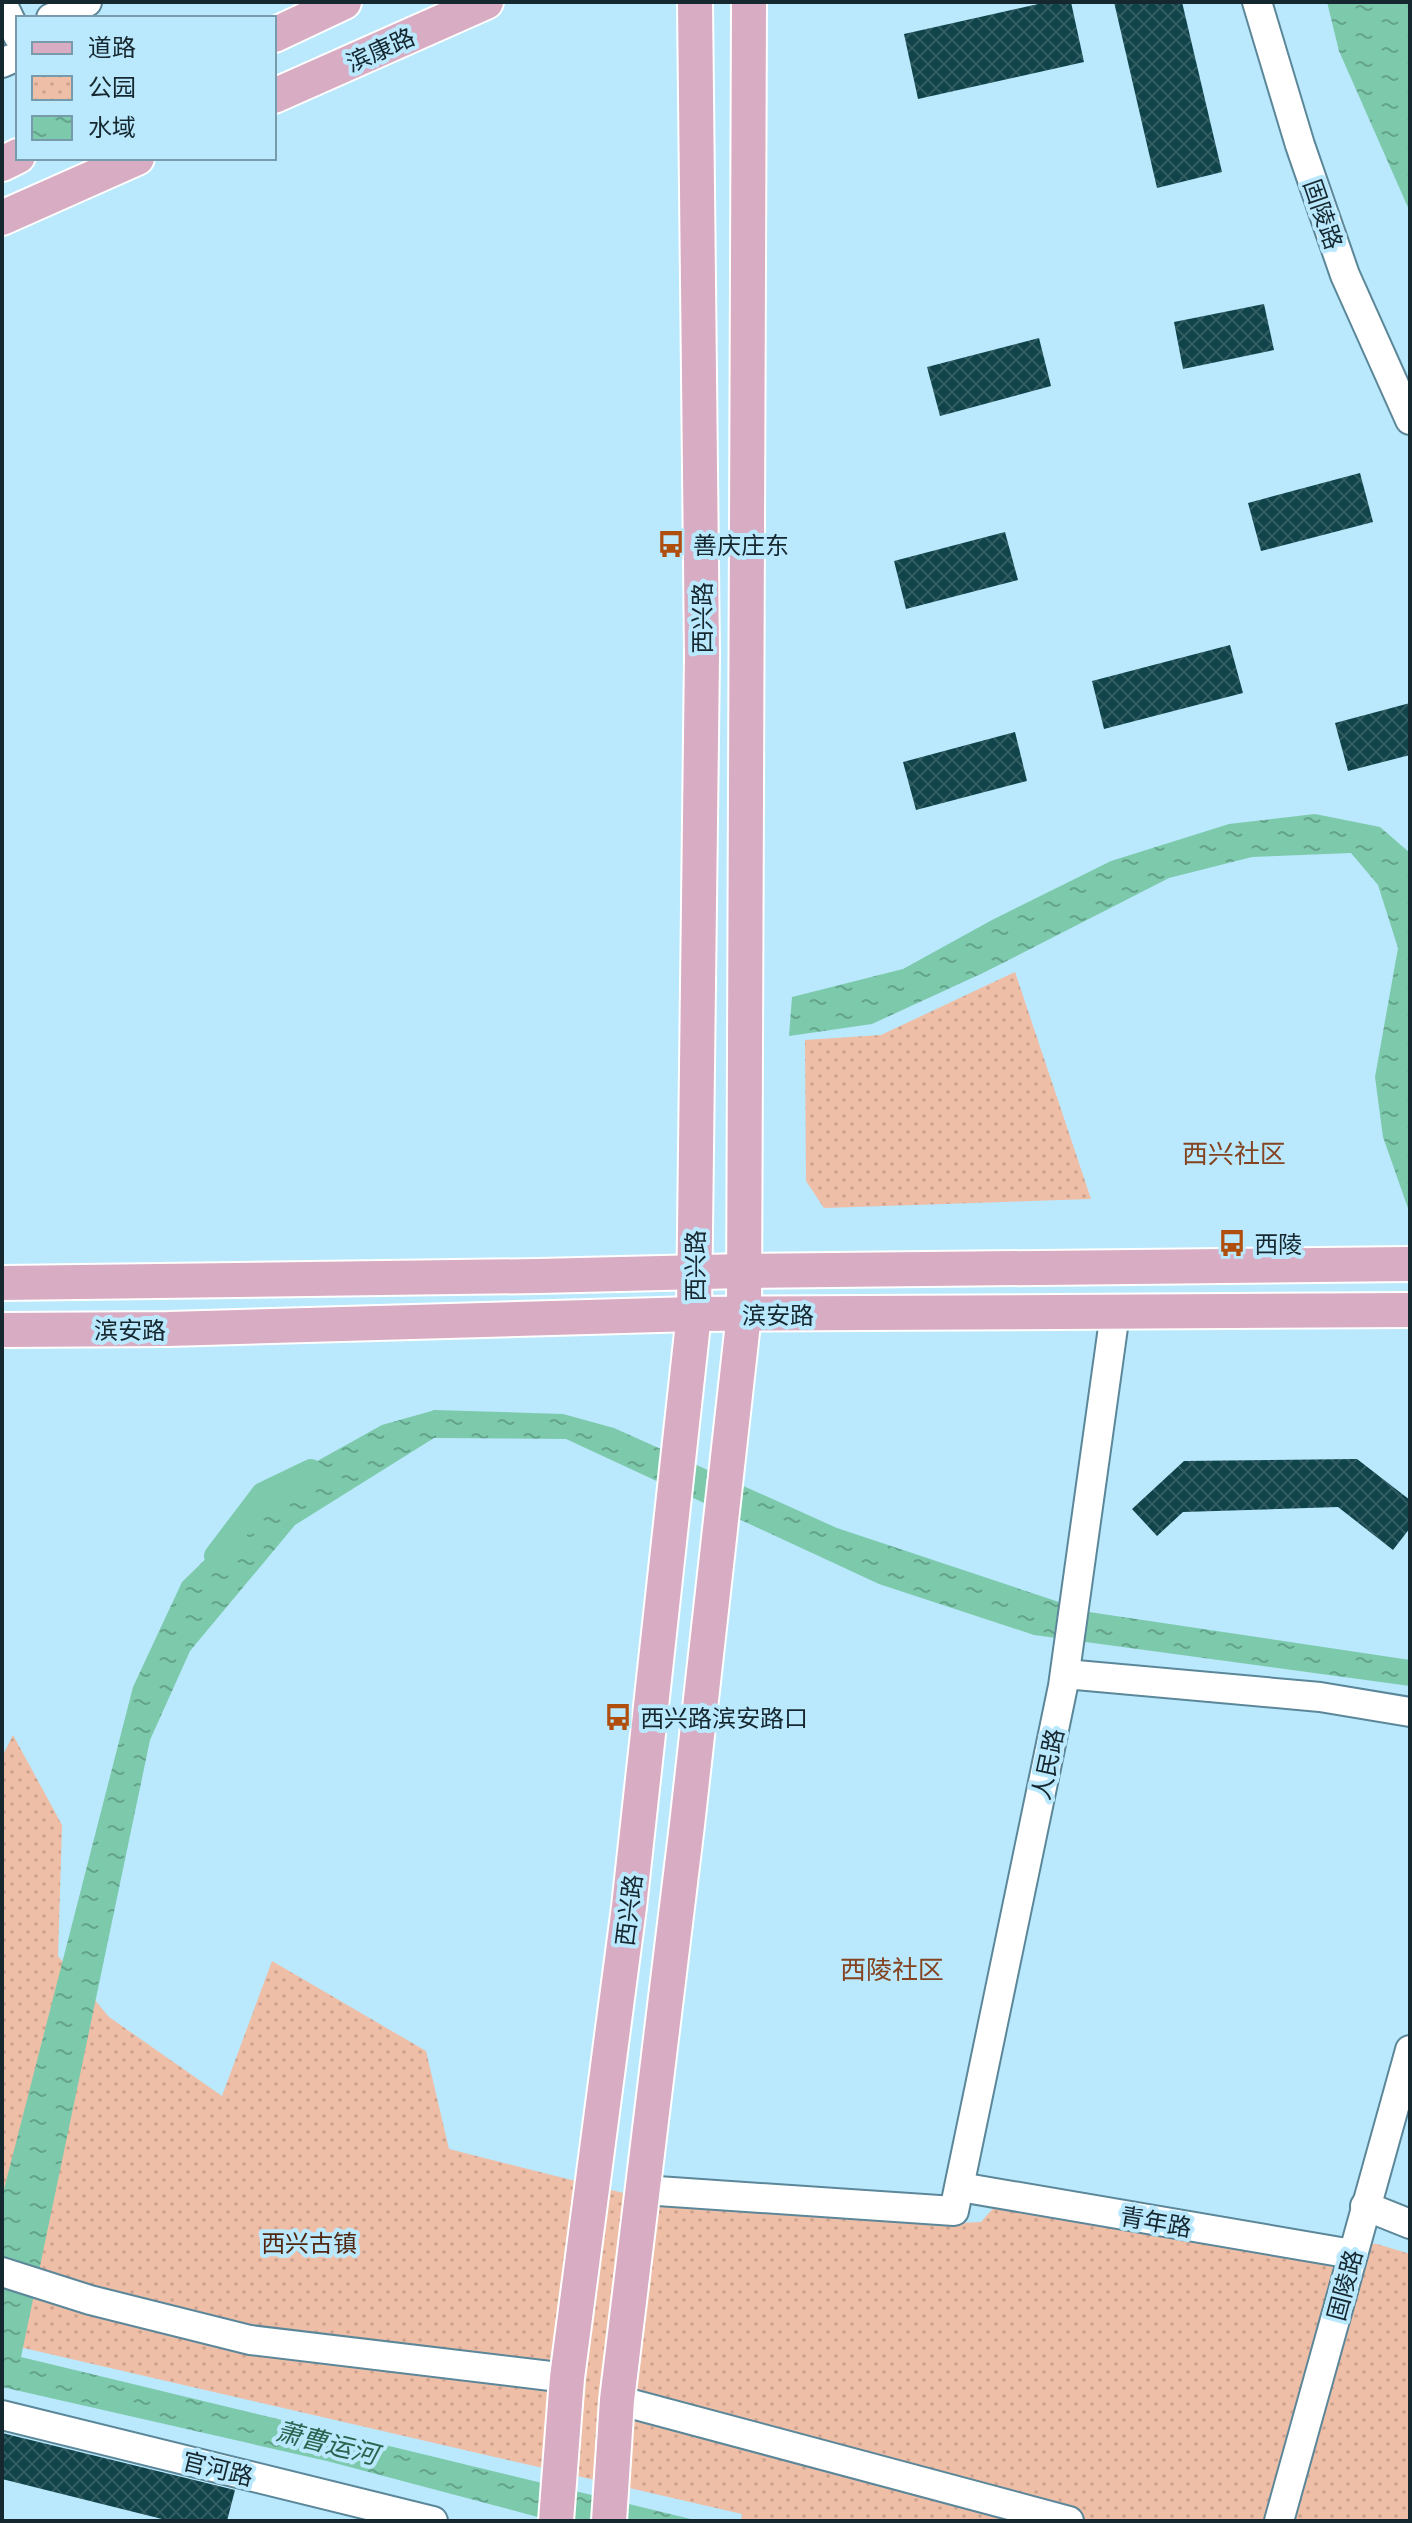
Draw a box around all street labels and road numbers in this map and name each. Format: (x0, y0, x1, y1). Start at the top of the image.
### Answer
street label: 滨康路 (340, 19, 420, 79)
street label: 固陵路 (1297, 175, 1351, 253)
street label: 西兴路 (685, 582, 718, 654)
street label: 西兴路 (678, 1230, 711, 1302)
street label: 滨安路 (742, 1298, 814, 1331)
street label: 滨安路 (94, 1313, 166, 1346)
street label: 人民路 (1023, 1725, 1071, 1803)
street label: 西兴路 (607, 1872, 649, 1948)
street label: 青年路 (1118, 2198, 1194, 2244)
street label: 固陵路 (1319, 2246, 1369, 2324)
street label: 官河路 (179, 2443, 257, 2493)

